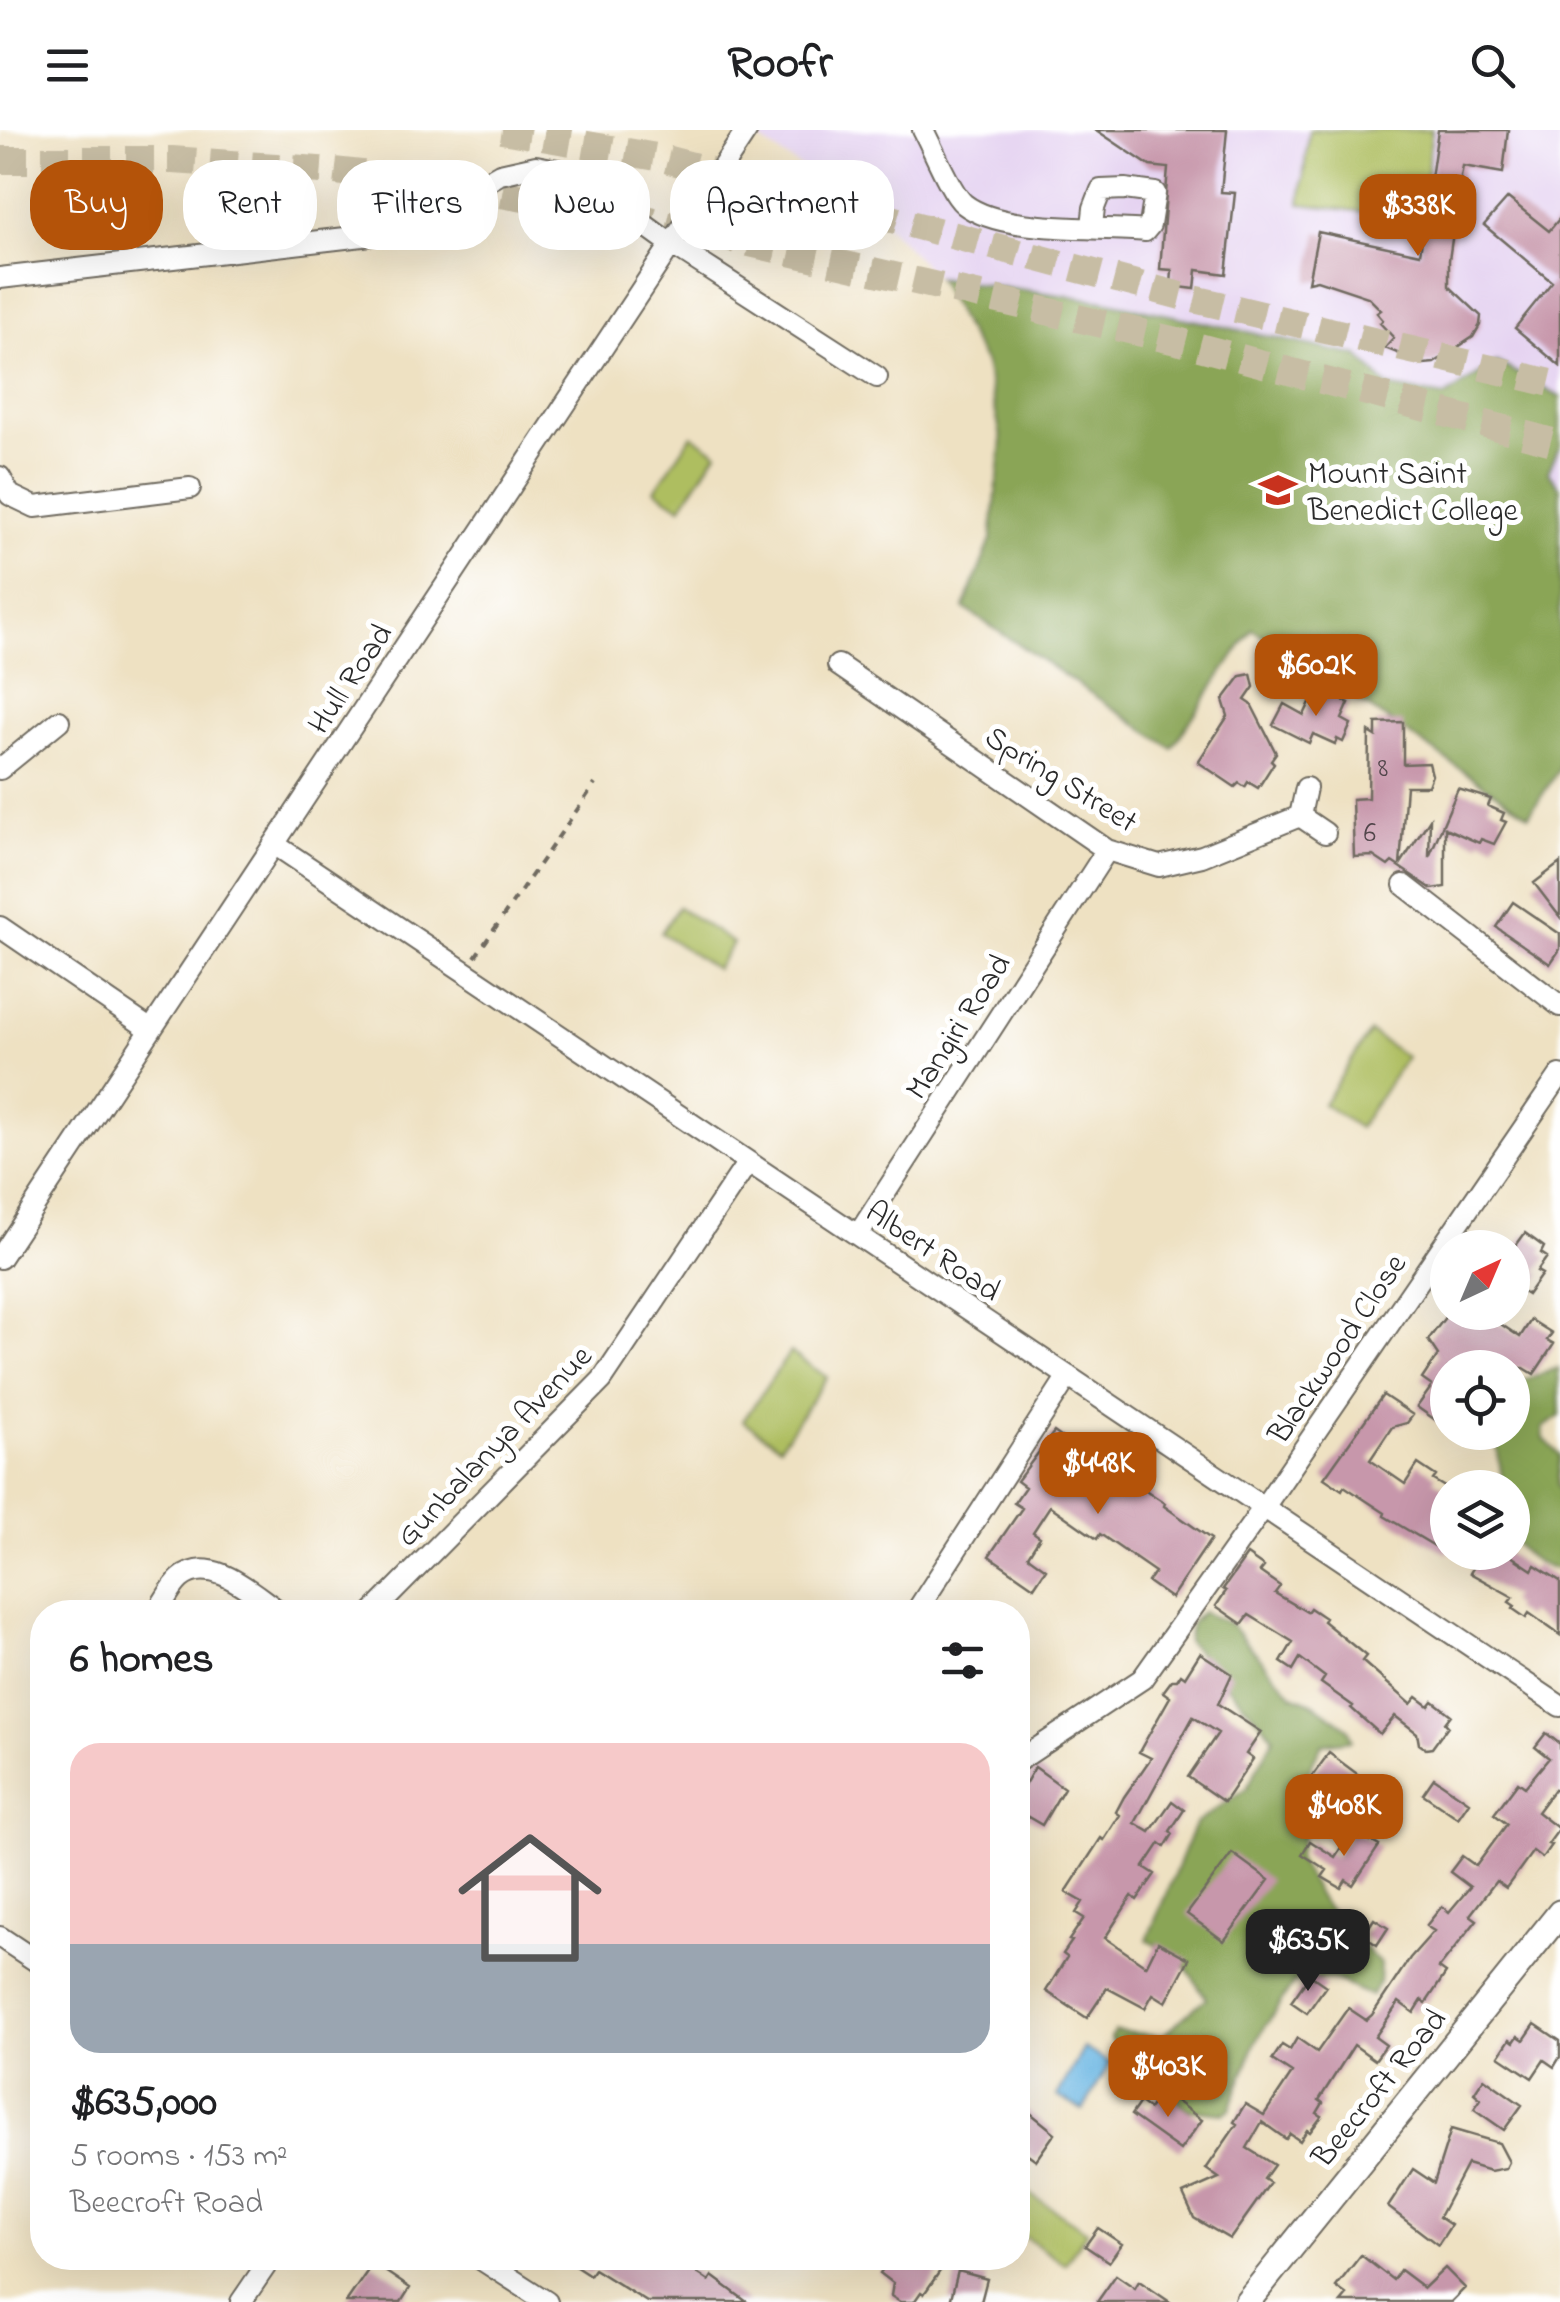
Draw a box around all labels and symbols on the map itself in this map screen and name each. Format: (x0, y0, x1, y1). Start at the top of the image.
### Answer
pin: $338K (1348, 174, 1488, 259)
place label: Mount Saint Benedict College (1307, 452, 1518, 536)
school or university icon: Mount Saint Benedict College (1257, 469, 1299, 511)
street label: Hull Road (297, 615, 406, 745)
pin: $602K (1246, 634, 1386, 719)
street label: Spring Street (975, 715, 1146, 847)
house number: 8 (1378, 749, 1388, 790)
house number: 6 (1364, 814, 1376, 855)
street label: Mangiri Road (895, 946, 1025, 1110)
street label: Albert Road (855, 1190, 1009, 1316)
north arrow (1430, 1230, 1530, 1330)
street label: Blackwood Close (1257, 1245, 1420, 1455)
street label: Gunbalanya Avenue (386, 1335, 605, 1559)
pin: $448K (1028, 1432, 1168, 1517)
pin: $408K (1274, 1774, 1414, 1859)
pin: $635K (1238, 1909, 1378, 1994)
street label: Beecroft Road (1301, 1999, 1460, 2180)
pin: $403K (1098, 2035, 1238, 2120)

